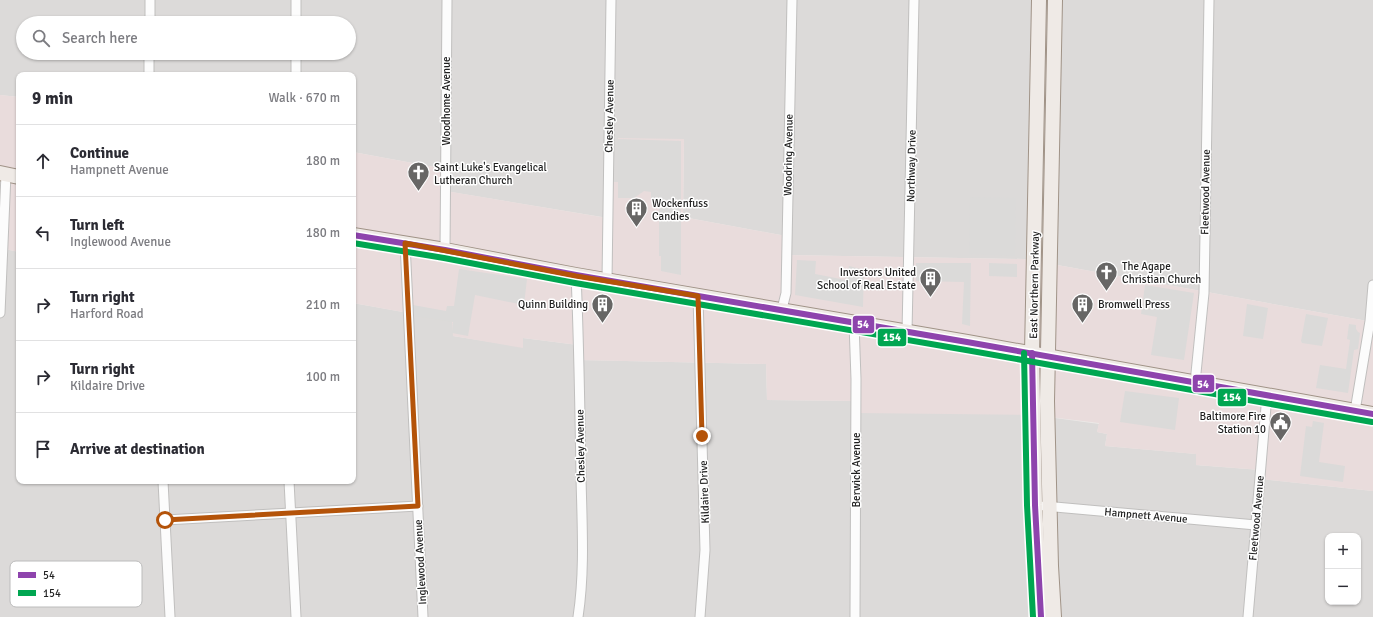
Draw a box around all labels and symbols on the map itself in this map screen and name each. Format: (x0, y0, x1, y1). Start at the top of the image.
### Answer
street label: Woodhome Avenue (440, 57, 453, 146)
street label: Chesley Avenue (602, 79, 617, 153)
street label: Woodring Avenue (781, 114, 796, 196)
street label: Northway Drive (904, 130, 919, 202)
street label: Fleetwood Avenue (1198, 149, 1213, 235)
church icon: Saint Luke's Evangelical Lutheran Church (406, 160, 432, 193)
place label: Saint Luke's Evangelical Lutheran Church (434, 161, 547, 187)
building icon: Wockenfuss Candies (624, 196, 650, 229)
place label: Wockenfuss Candies (652, 197, 708, 223)
street label: East Northern Parkway (1027, 230, 1042, 339)
church icon: The Agape Christian Church (1094, 259, 1120, 292)
place label: The Agape Christian Church (1122, 260, 1201, 286)
building icon: Investors United School of Real Estate (918, 265, 944, 298)
place label: Investors United School of Real Estate (817, 266, 916, 292)
building icon: Quinn Building (590, 291, 616, 324)
building icon: Bromwell Press (1069, 291, 1095, 324)
place label: Quinn Building (518, 298, 588, 311)
place label: Bromwell Press (1098, 298, 1170, 311)
line badge: 54 (852, 315, 875, 334)
text: 54 (857, 318, 869, 331)
line badge: 154 (877, 328, 907, 347)
text: 154 (883, 331, 901, 344)
line badge: 54 (1192, 374, 1215, 393)
text: 54 (1197, 378, 1209, 391)
line badge: 154 (1217, 388, 1247, 407)
text: 154 (1223, 391, 1241, 404)
street label: Chesley Avenue (573, 409, 588, 483)
public building icon: Baltimore Fire Station 10 (1268, 409, 1294, 442)
place label: Baltimore Fire Station 10 (1199, 410, 1266, 436)
route end (693, 427, 711, 445)
street label: Berwick Avenue (850, 432, 863, 508)
street label: Kildaire Drive (697, 460, 712, 524)
street label: Fleetwood Avenue (1246, 475, 1267, 561)
street label: Hampnett Avenue (1104, 505, 1188, 526)
route start (156, 511, 174, 529)
street label: Inglewood Avenue (412, 519, 429, 605)
legend (10, 561, 142, 607)
text: 54 (43, 569, 55, 582)
text: 154 (43, 587, 61, 600)

